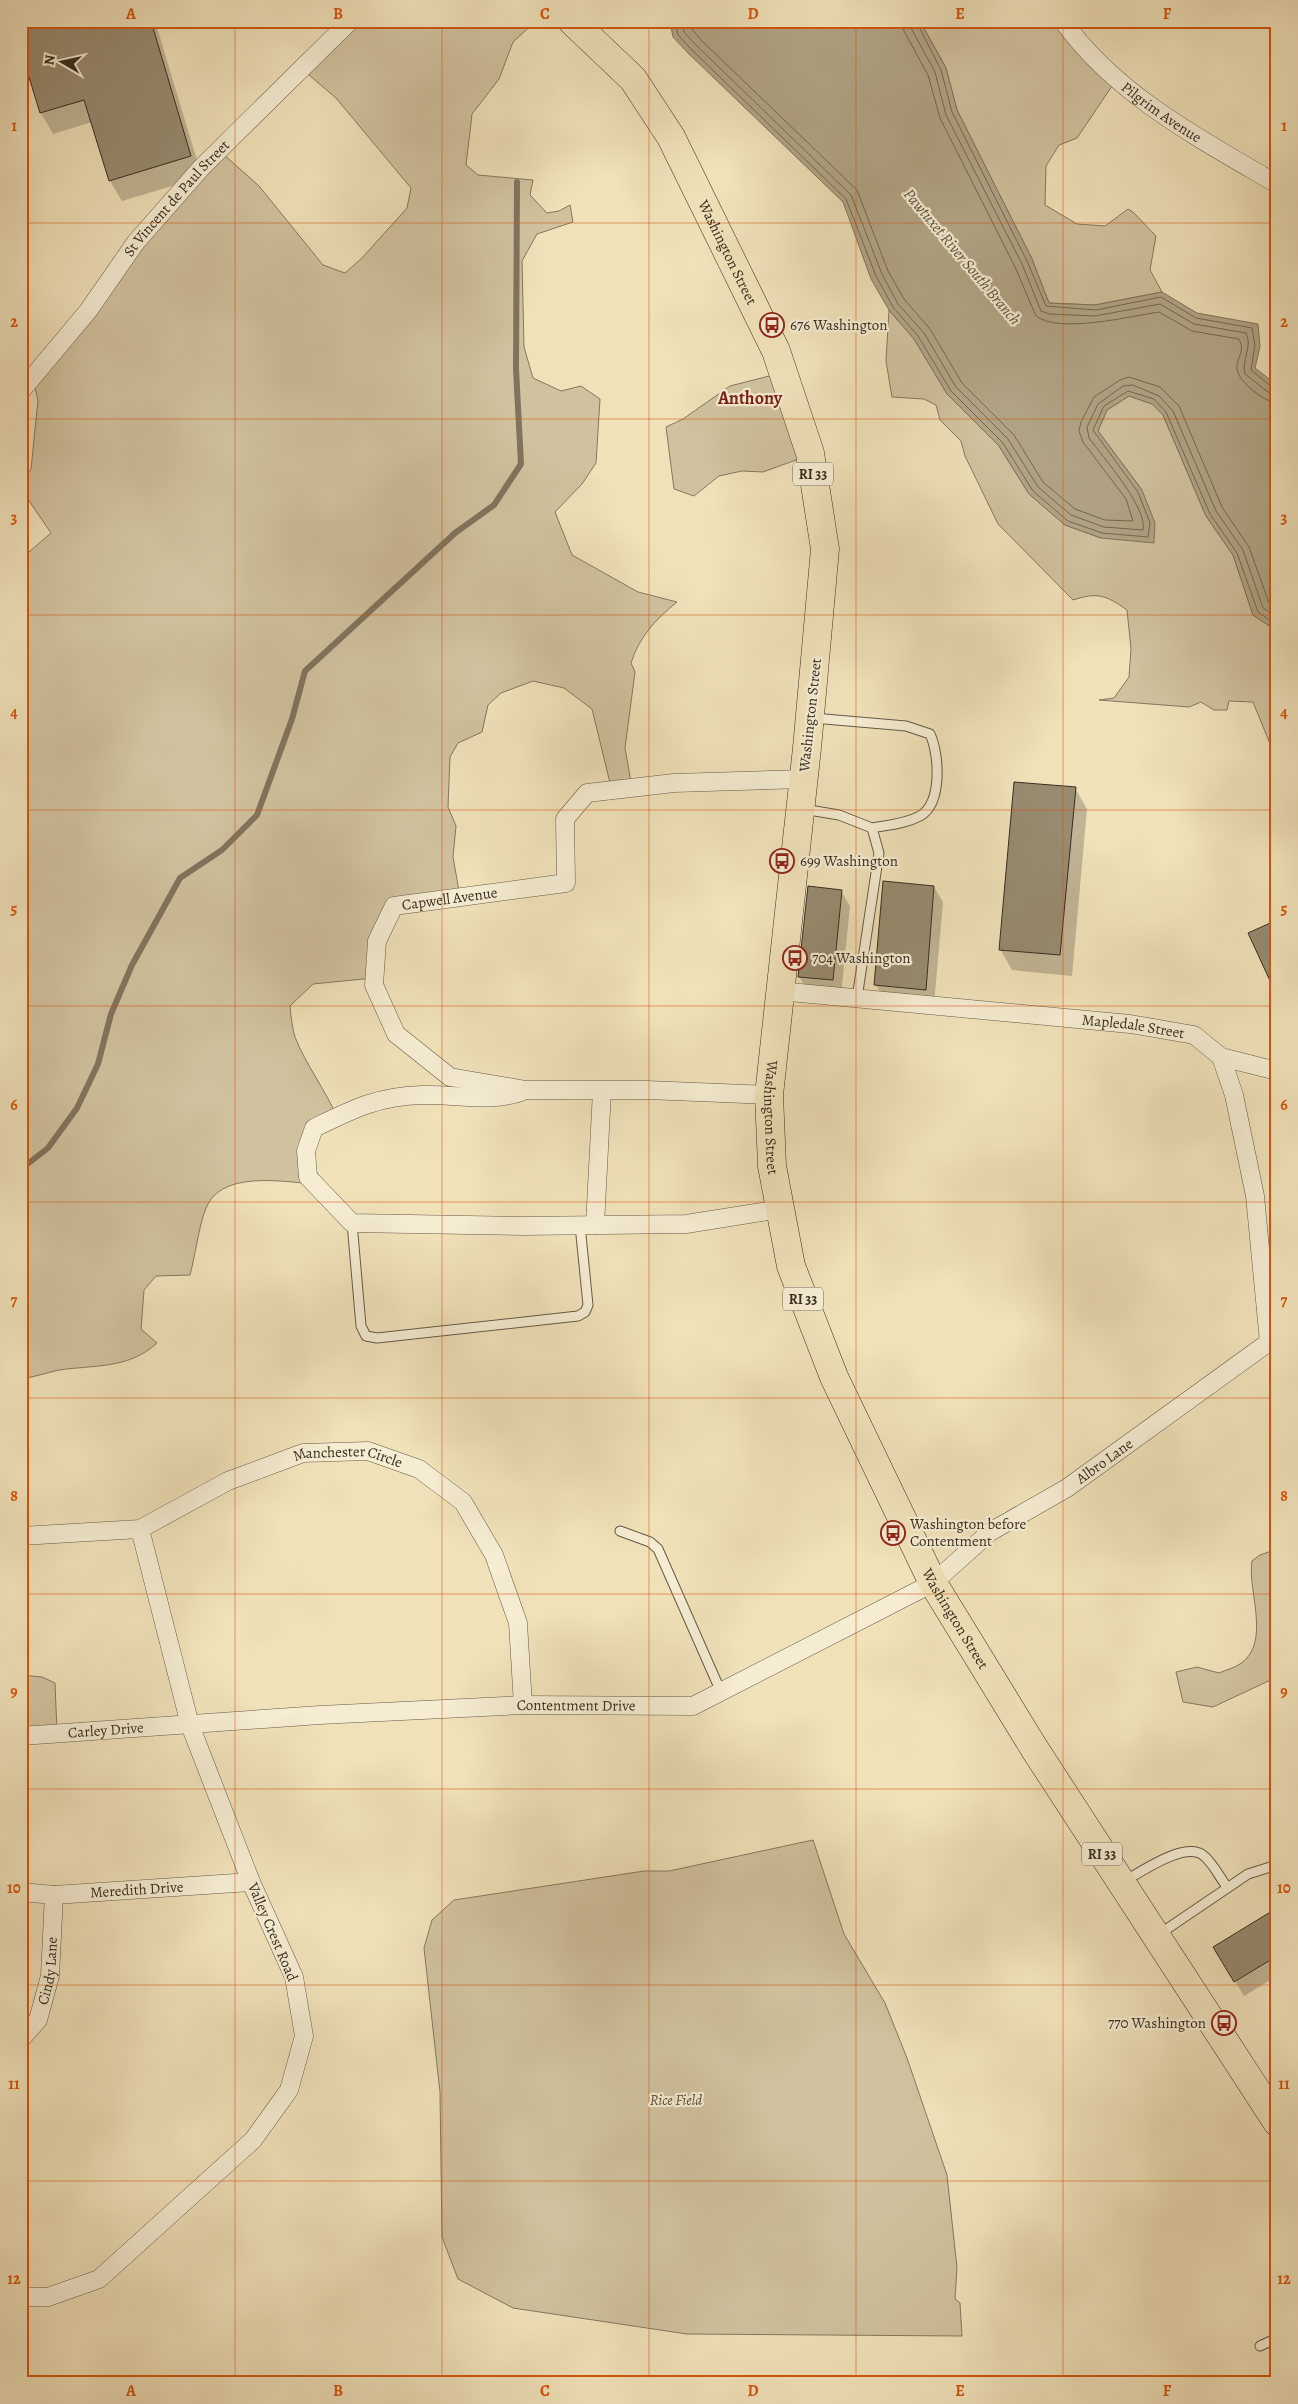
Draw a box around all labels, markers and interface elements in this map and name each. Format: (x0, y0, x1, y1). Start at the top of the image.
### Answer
text: A (125, 3, 137, 25)
text: B (333, 3, 343, 25)
text: C (540, 3, 550, 25)
text: D (747, 3, 759, 25)
text: E (955, 3, 965, 25)
text: F (1163, 3, 1172, 25)
north arrow (38, 38, 88, 88)
text: N (39, 54, 60, 67)
street label: Pilgrim Avenue (1117, 77, 1206, 147)
text: 1 (11, 115, 17, 137)
text: 1 (1281, 115, 1287, 137)
street label: St Vincent de Paul Street (119, 135, 234, 261)
water label: Pawtuxet River South Branch (898, 184, 1026, 330)
street label: Washington Street (693, 196, 762, 308)
text: 2 (10, 311, 18, 333)
text: 2 (1280, 311, 1288, 333)
bus stop icon: 676 Washington (759, 312, 785, 338)
place label: 676 Washington (790, 315, 888, 335)
district label: Anthony (717, 386, 783, 410)
road number: RI 33 (793, 462, 833, 486)
text: 3 (11, 507, 18, 529)
text: 3 (1281, 507, 1288, 529)
street label: Washington Street (794, 657, 826, 774)
text: 4 (10, 702, 18, 724)
text: 4 (1280, 702, 1288, 724)
bus stop icon: 699 Washington (769, 848, 795, 874)
place label: 699 Washington (800, 851, 898, 871)
street label: Capwell Avenue (401, 882, 499, 915)
text: 5 (11, 898, 18, 920)
text: 5 (1281, 898, 1288, 920)
bus stop icon: 704 Washington (782, 945, 808, 971)
place label: 704 Washington (812, 948, 910, 968)
street label: Mapledale Street (1081, 1010, 1186, 1043)
street label: Washington Street (759, 1058, 783, 1176)
text: 6 (10, 1094, 18, 1116)
text: 6 (1280, 1094, 1288, 1116)
road number: RI 33 (783, 1288, 823, 1310)
text: 7 (11, 1290, 18, 1312)
text: 7 (1281, 1290, 1288, 1312)
street label: Albro Lane (1071, 1434, 1137, 1489)
street label: Manchester Circle (290, 1441, 406, 1473)
text: 8 (10, 1485, 18, 1507)
text: 8 (1280, 1485, 1288, 1507)
place label: Washington before Contentment (909, 1514, 1026, 1551)
bus stop icon: Washington before Contentment (880, 1520, 906, 1546)
street label: Washington Street (917, 1564, 993, 1673)
text: 9 (10, 1681, 18, 1703)
text: 9 (1280, 1681, 1288, 1703)
street label: Contentment Drive (516, 1695, 636, 1716)
street label: Carley Drive (67, 1717, 145, 1743)
road number: RI 33 (1082, 1842, 1122, 1866)
street label: Meredith Drive (89, 1876, 184, 1903)
text: 10 (7, 1877, 21, 1899)
text: 10 (1277, 1877, 1291, 1899)
street label: Valley Crest Road (243, 1879, 303, 1985)
street label: Cindy Lane (33, 1936, 62, 2007)
bus stop icon: 770 Washington (1211, 2010, 1237, 2036)
place label: 770 Washington (1108, 2013, 1206, 2033)
text: 11 (8, 2073, 20, 2095)
text: 11 (1278, 2073, 1290, 2095)
park label: Rice Field (650, 2090, 702, 2110)
text: 12 (7, 2268, 21, 2290)
text: 12 (1277, 2268, 1291, 2290)
text: A (125, 2380, 137, 2402)
text: B (333, 2380, 343, 2402)
text: C (540, 2380, 550, 2402)
text: D (747, 2380, 759, 2402)
text: E (955, 2380, 965, 2402)
text: F (1163, 2380, 1172, 2402)

